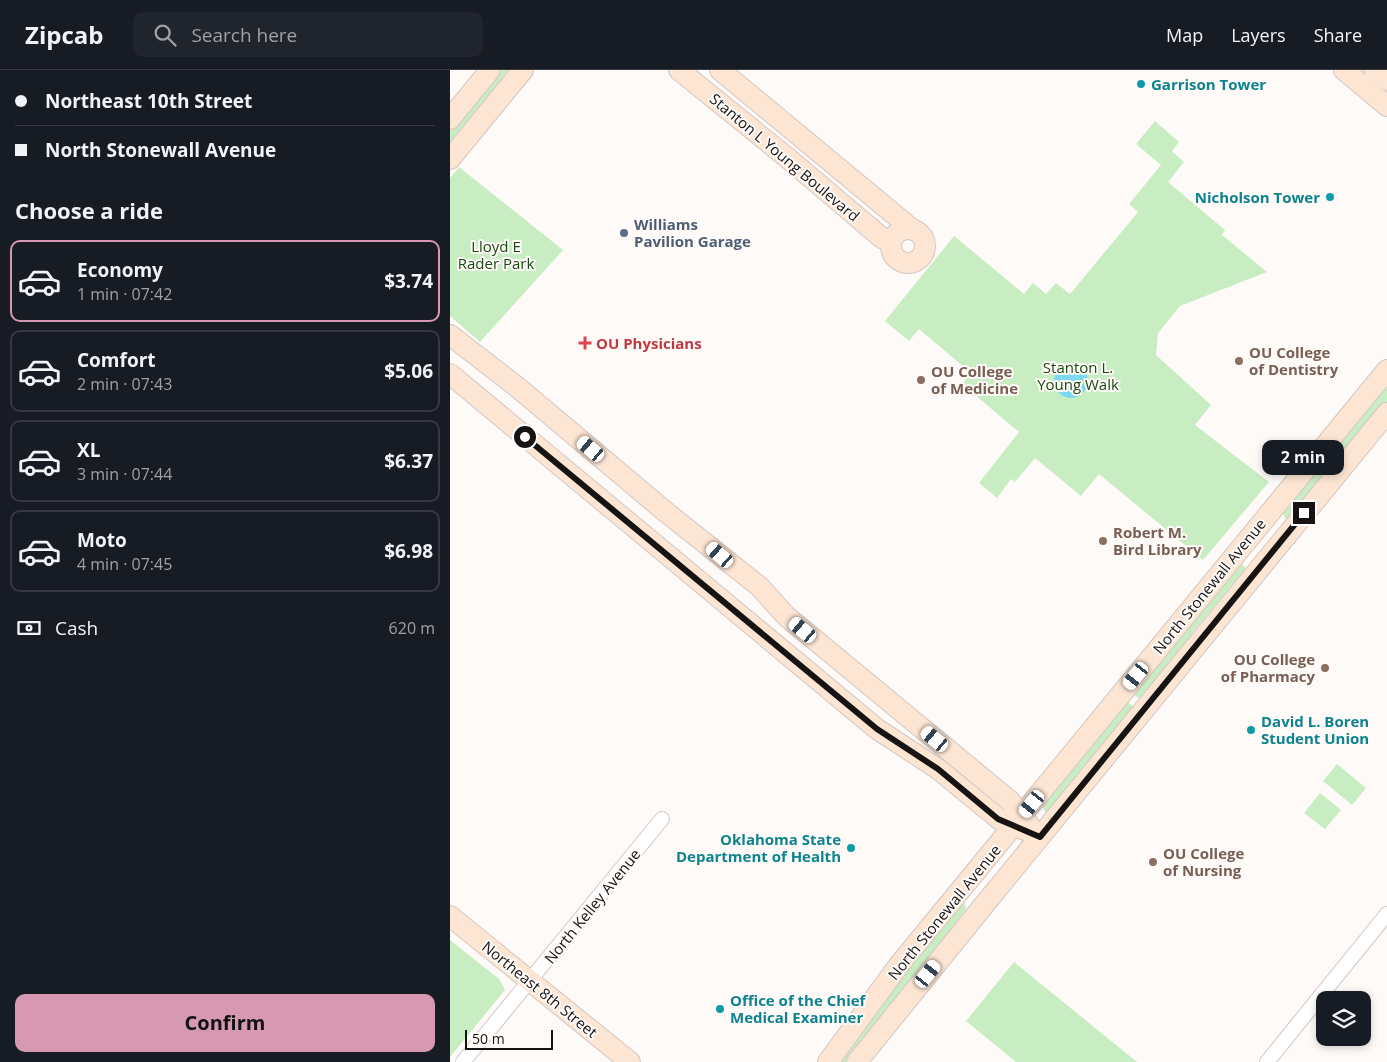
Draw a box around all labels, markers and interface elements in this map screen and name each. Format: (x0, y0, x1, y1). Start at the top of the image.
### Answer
search box (133, 12, 483, 57)
text: Zipcab (25, 18, 103, 51)
icon: search (151, 21, 179, 49)
text: Search here (191, 22, 297, 48)
text: Map (1166, 23, 1203, 47)
text: Layers (1231, 23, 1286, 47)
text: Share (1314, 23, 1362, 47)
place label: Garrison Tower (1151, 74, 1266, 94)
marker: Garrison Tower (1135, 78, 1147, 90)
text: Northeast 10th Street (45, 88, 252, 114)
street label: Stanton L Young Boulevard (706, 88, 864, 226)
text: North Stonewall Avenue (45, 137, 276, 163)
place label: Nicholson Tower (1195, 187, 1320, 207)
marker: Nicholson Tower (1324, 191, 1336, 203)
text: Choose a ride (15, 195, 163, 225)
place label: Williams Pavilion Garage (634, 214, 751, 251)
marker: Williams Pavilion Garage (618, 227, 630, 239)
park label: Lloyd E Rader Park (458, 236, 534, 273)
text: Economy (77, 257, 163, 283)
icon: car (17, 259, 62, 304)
text: $3.74 (384, 268, 433, 294)
text: 1 min · 07:42 (77, 283, 172, 305)
place label: OU Physicians (596, 333, 702, 353)
marker: OU Physicians (578, 336, 592, 350)
place label: OU College of Dentistry (1249, 342, 1339, 379)
text: Comfort (77, 347, 156, 373)
icon: car (17, 349, 62, 394)
marker: OU College of Dentistry (1233, 355, 1245, 367)
park label: Stanton L. Young Walk (1037, 357, 1119, 394)
text: $5.06 (384, 358, 433, 384)
place label: OU College of Medicine (931, 361, 1018, 398)
text: 2 min · 07:43 (77, 373, 172, 395)
marker: OU College of Medicine (915, 374, 927, 386)
route start (514, 426, 536, 448)
car (574, 434, 607, 464)
text: XL (77, 437, 100, 463)
icon: car (17, 439, 62, 484)
callout: 2 min (1263, 440, 1345, 476)
text: 2 min (1281, 446, 1325, 468)
text: $6.37 (384, 448, 433, 474)
text: 3 min · 07:44 (77, 463, 172, 485)
route end (1293, 502, 1315, 524)
street label: North Stonewall Avenue (1148, 514, 1270, 658)
place label: Robert M. Bird Library (1113, 522, 1202, 559)
text: Moto (77, 527, 127, 553)
icon: car (17, 529, 62, 574)
marker: Robert M. Bird Library (1097, 535, 1109, 547)
text: $6.98 (384, 538, 433, 564)
car (703, 539, 736, 571)
text: 4 min · 07:45 (77, 553, 172, 575)
icon: cash (15, 614, 43, 642)
text: Cash (55, 615, 98, 641)
car (786, 615, 819, 645)
text: 620 m (389, 617, 435, 639)
place label: OU College of Pharmacy (1221, 649, 1315, 686)
car (1120, 660, 1151, 692)
marker: OU College of Pharmacy (1319, 662, 1331, 674)
place label: David L. Boren Student Union (1261, 711, 1369, 748)
car (918, 724, 951, 754)
marker: David L. Boren Student Union (1245, 724, 1257, 736)
car (1016, 788, 1047, 820)
place label: Oklahoma State Department of Health (676, 829, 841, 866)
street label: North Stonewall Avenue (883, 840, 1005, 984)
marker: Oklahoma State Department of Health (845, 842, 857, 854)
place label: OU College of Nursing (1163, 843, 1245, 880)
street label: North Kelley Avenue (540, 844, 644, 968)
marker: OU College of Nursing (1147, 856, 1159, 868)
street label: Northeast 8th Street (478, 936, 602, 1042)
car (912, 958, 943, 990)
place label: Office of the Chief Medical Examiner (730, 990, 867, 1027)
map controls (1316, 991, 1371, 1046)
button: layers (1316, 991, 1371, 1046)
button: Confirm (15, 994, 435, 1052)
marker: Office of the Chief Medical Examiner (714, 1003, 726, 1015)
scale bar (465, 1027, 552, 1050)
text: 50 m (472, 1029, 505, 1048)

